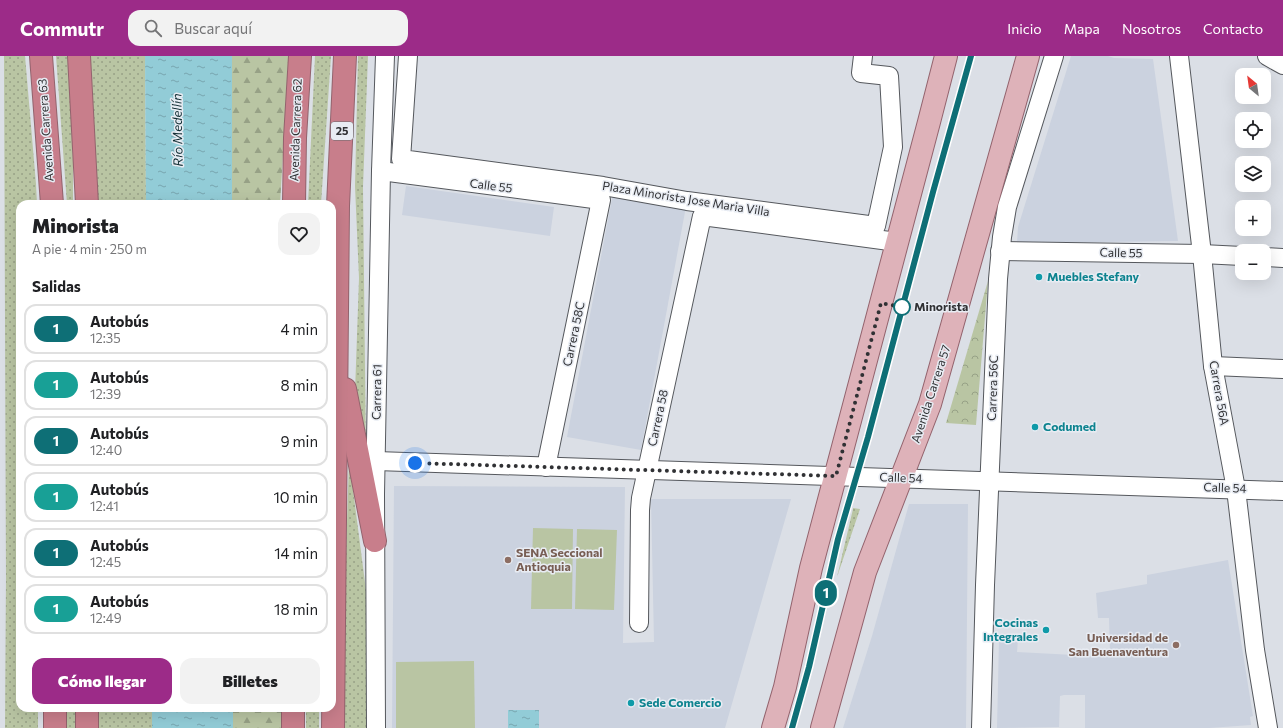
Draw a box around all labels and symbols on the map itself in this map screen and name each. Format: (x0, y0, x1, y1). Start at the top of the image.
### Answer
north arrow (1235, 68, 1271, 104)
street label: Avenida Carrera 63 (34, 78, 56, 182)
street label: Avenida Carrera 62 (286, 78, 304, 182)
water label: Río Medellín (168, 93, 186, 167)
road number: 25 (331, 122, 353, 140)
street label: Calle 55 (469, 175, 513, 195)
street label: Plaza Minorista Jose Maria Villa (601, 178, 771, 219)
street label: Calle 55 (1099, 245, 1143, 259)
place label: Muebles Stefany (1047, 269, 1140, 283)
marker: Muebles Stefany (1034, 272, 1044, 282)
marker: Minorista (893, 298, 911, 316)
place label: Minorista (914, 299, 968, 313)
street label: Carrera 58C (559, 300, 587, 367)
street label: Avenida Carrera 57 (908, 343, 953, 444)
street label: Carrera 56C (984, 355, 1000, 421)
street label: Carrera 56A (1207, 359, 1233, 426)
street label: Carrera 61 (369, 364, 383, 420)
street label: Carrera 58 (644, 388, 670, 447)
place label: Codumed (1043, 419, 1096, 433)
marker: Codumed (1030, 422, 1040, 432)
your location (405, 453, 425, 473)
street label: Calle 54 (879, 469, 923, 485)
street label: Calle 54 (1203, 479, 1247, 495)
place label: SENA Seccional Antioquia (516, 545, 602, 573)
marker: SENA Seccional Antioquia (503, 555, 513, 565)
line badge: 1 (813, 580, 839, 606)
place label: Cocinas Integrales (983, 615, 1038, 643)
marker: Cocinas Integrales (1041, 625, 1051, 635)
place label: Universidad de San Buenaventura (1068, 630, 1168, 658)
marker: Universidad de San Buenaventura (1171, 640, 1181, 650)
place label: Sede Comercio (639, 695, 721, 709)
marker: Sede Comercio (626, 698, 636, 708)

